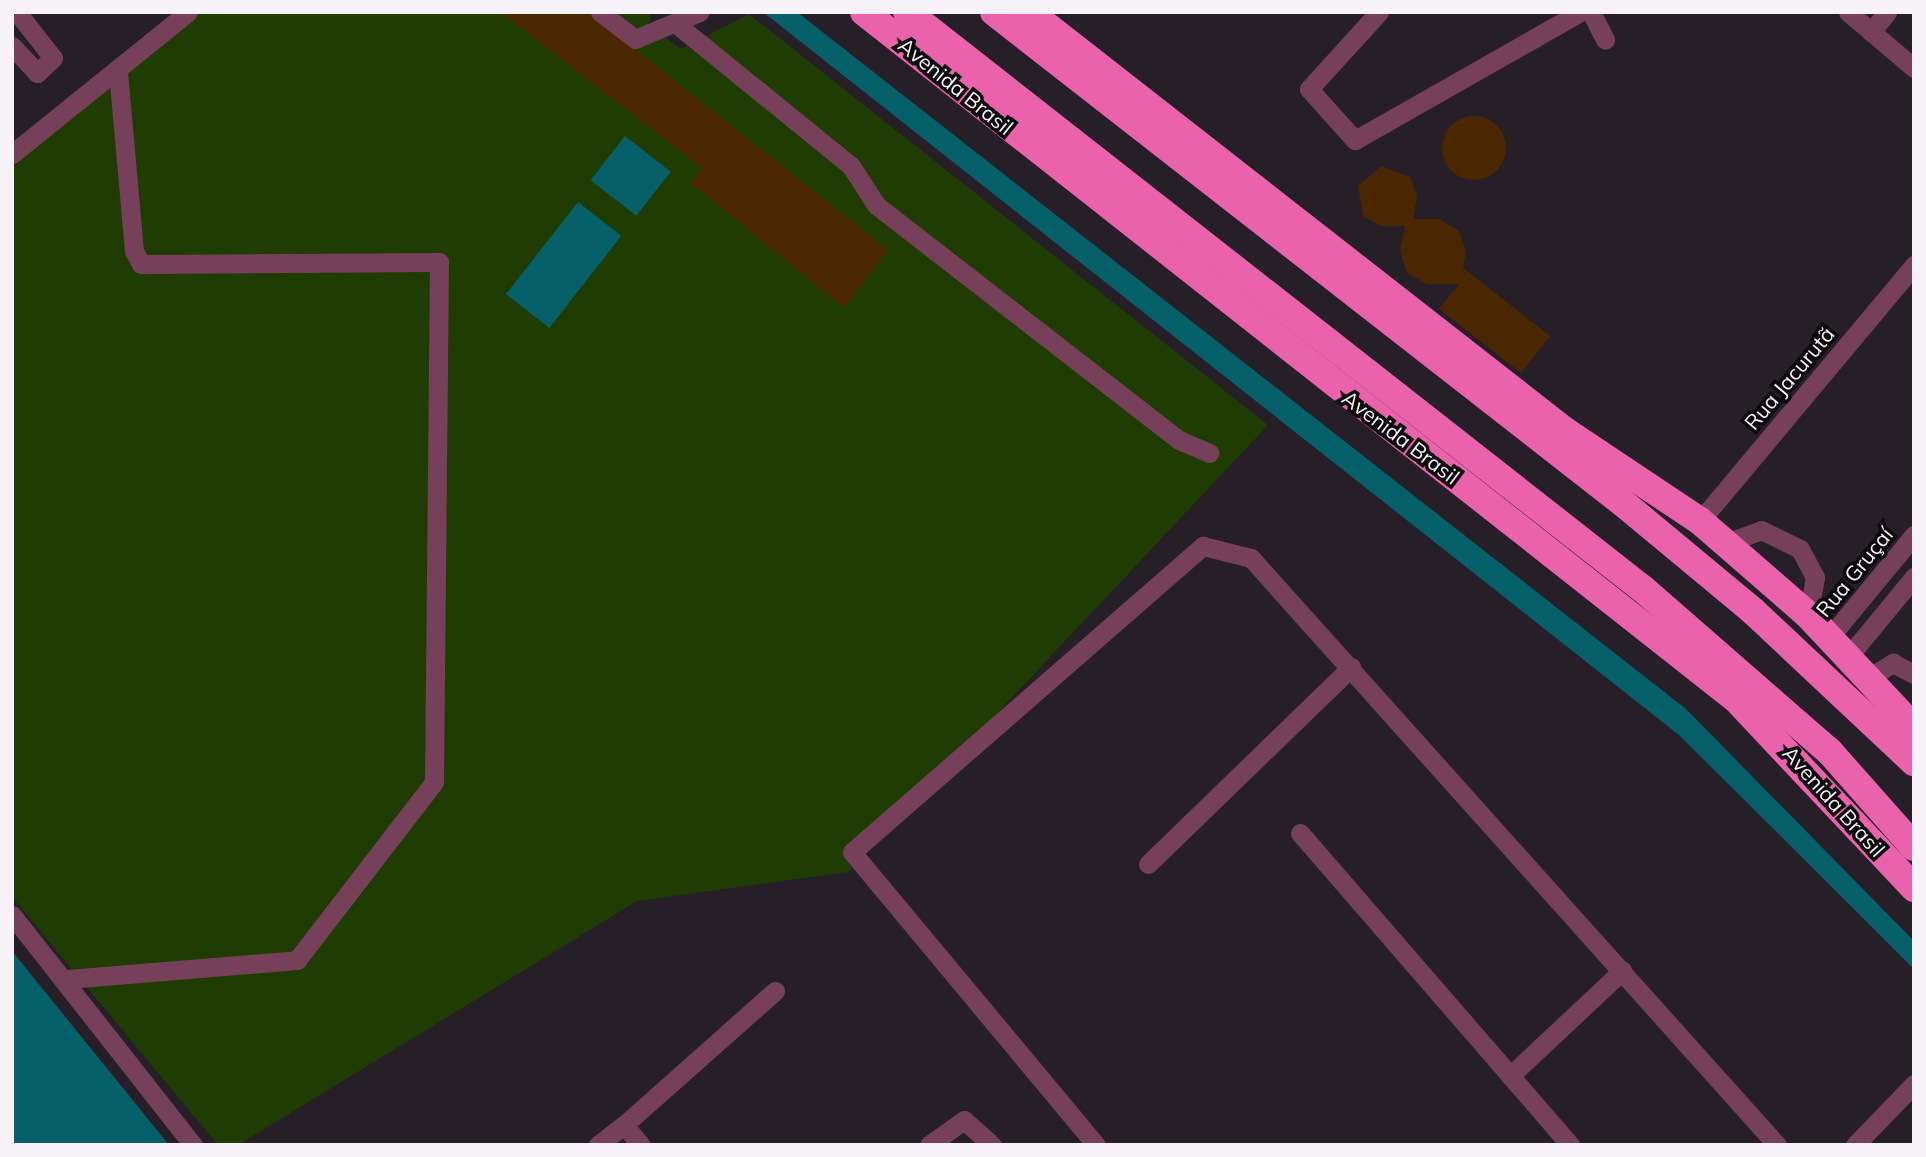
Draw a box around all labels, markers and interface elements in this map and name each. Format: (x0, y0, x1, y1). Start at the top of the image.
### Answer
street label: Avenida Brasil (894, 32, 1018, 140)
street label: Rua Jacurutã (1739, 321, 1839, 435)
street label: Avenida Brasil (1337, 385, 1465, 489)
street label: Rua Gruçaí (1810, 522, 1898, 622)
street label: Avenida Brasil (1778, 741, 1890, 861)

